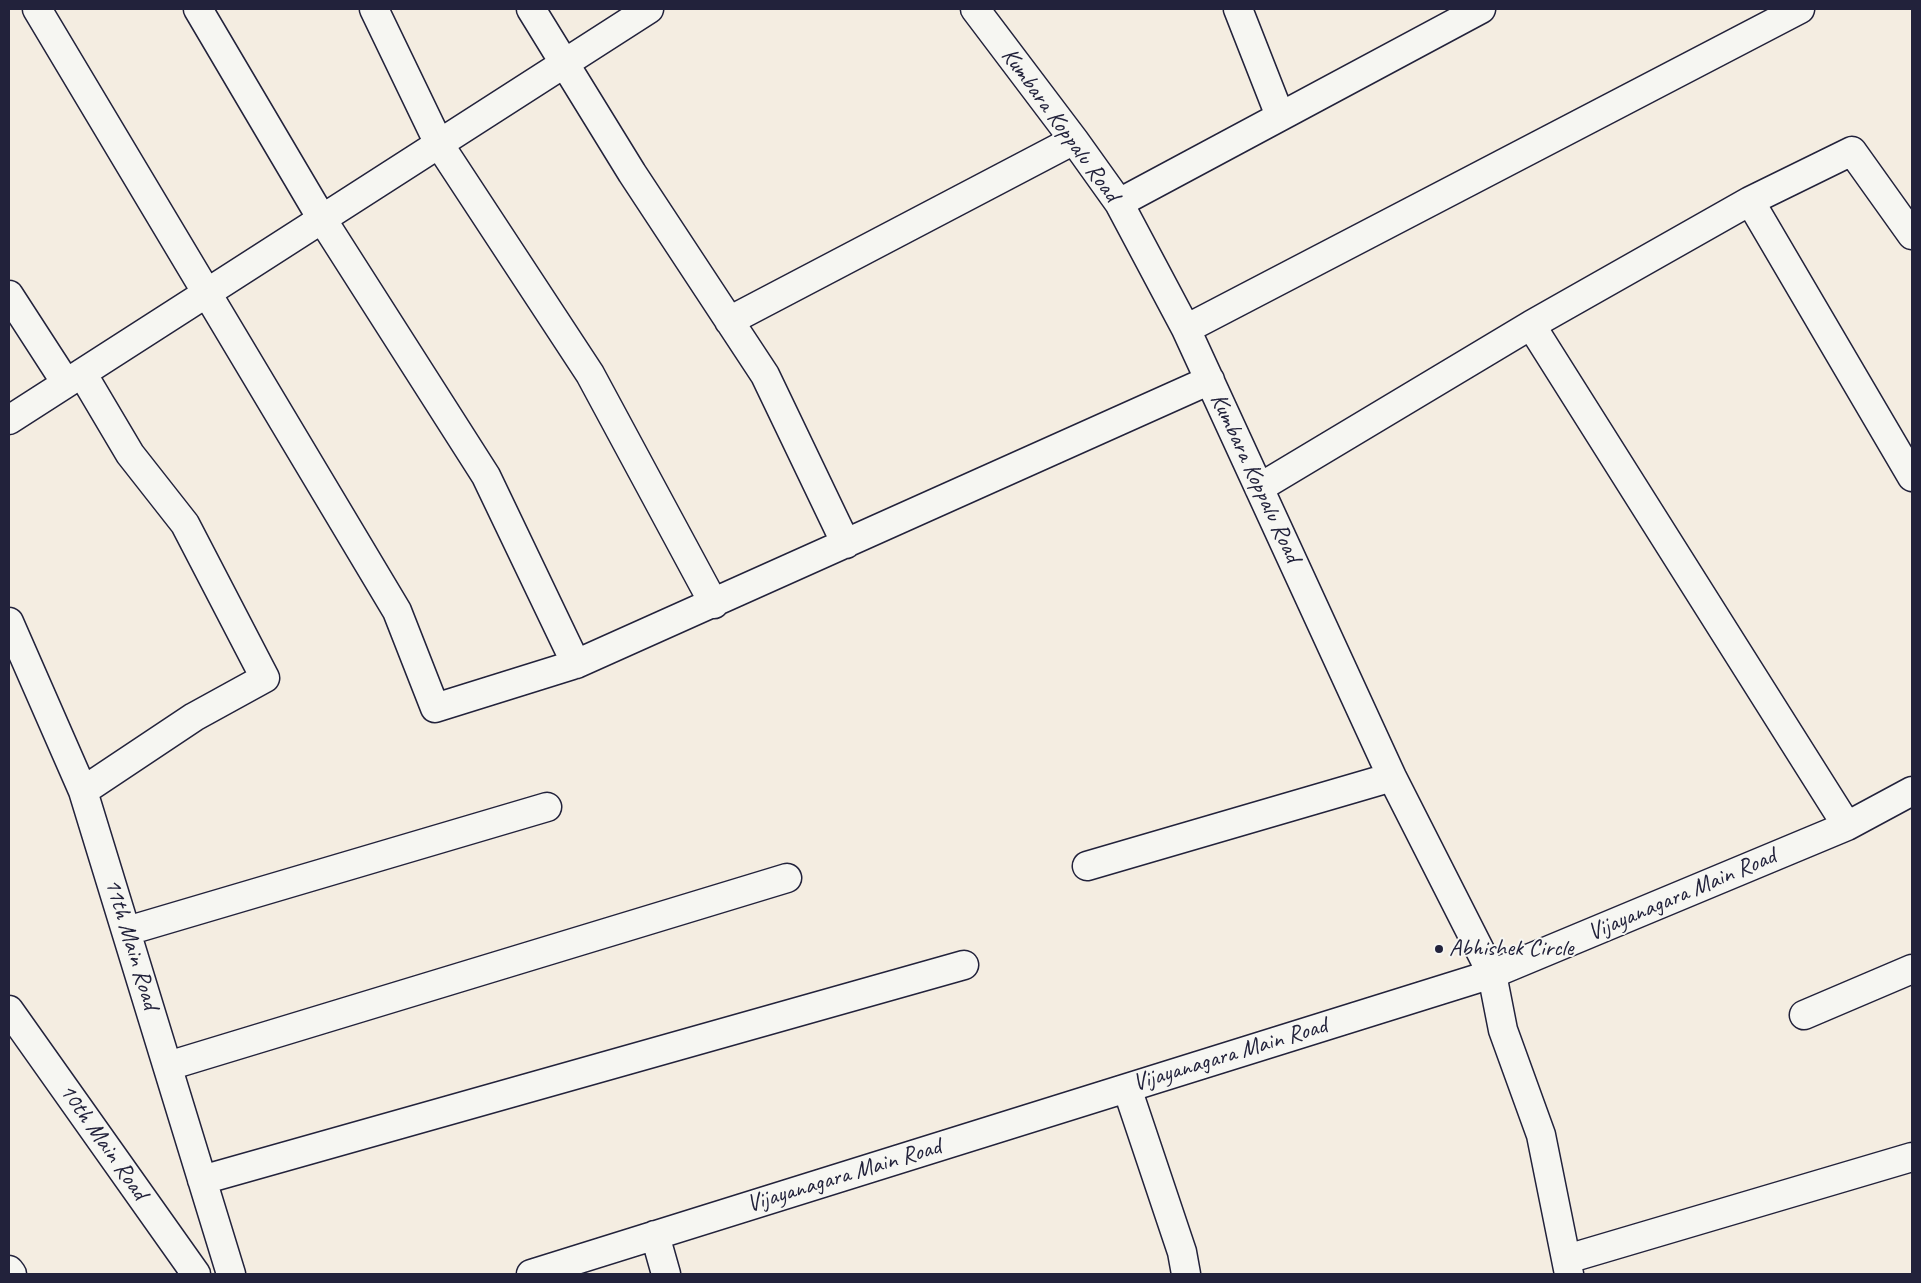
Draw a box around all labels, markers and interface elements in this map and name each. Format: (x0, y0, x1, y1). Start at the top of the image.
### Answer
street label: Kumbara Koppalu Road (995, 42, 1125, 208)
street label: Kumbara Koppalu Road (1203, 389, 1307, 567)
street label: Vijayanagara Main Road (1584, 842, 1780, 948)
street label: 11th Main Road (97, 875, 165, 1013)
place label: Abhishek Circle (1449, 935, 1573, 963)
marker: Abhishek Circle (1433, 943, 1445, 955)
street label: Vijayanagara Main Road (1129, 1012, 1331, 1098)
street label: 10th Main Road (52, 1078, 154, 1206)
street label: Vijayanagara Main Road (743, 1133, 945, 1219)

